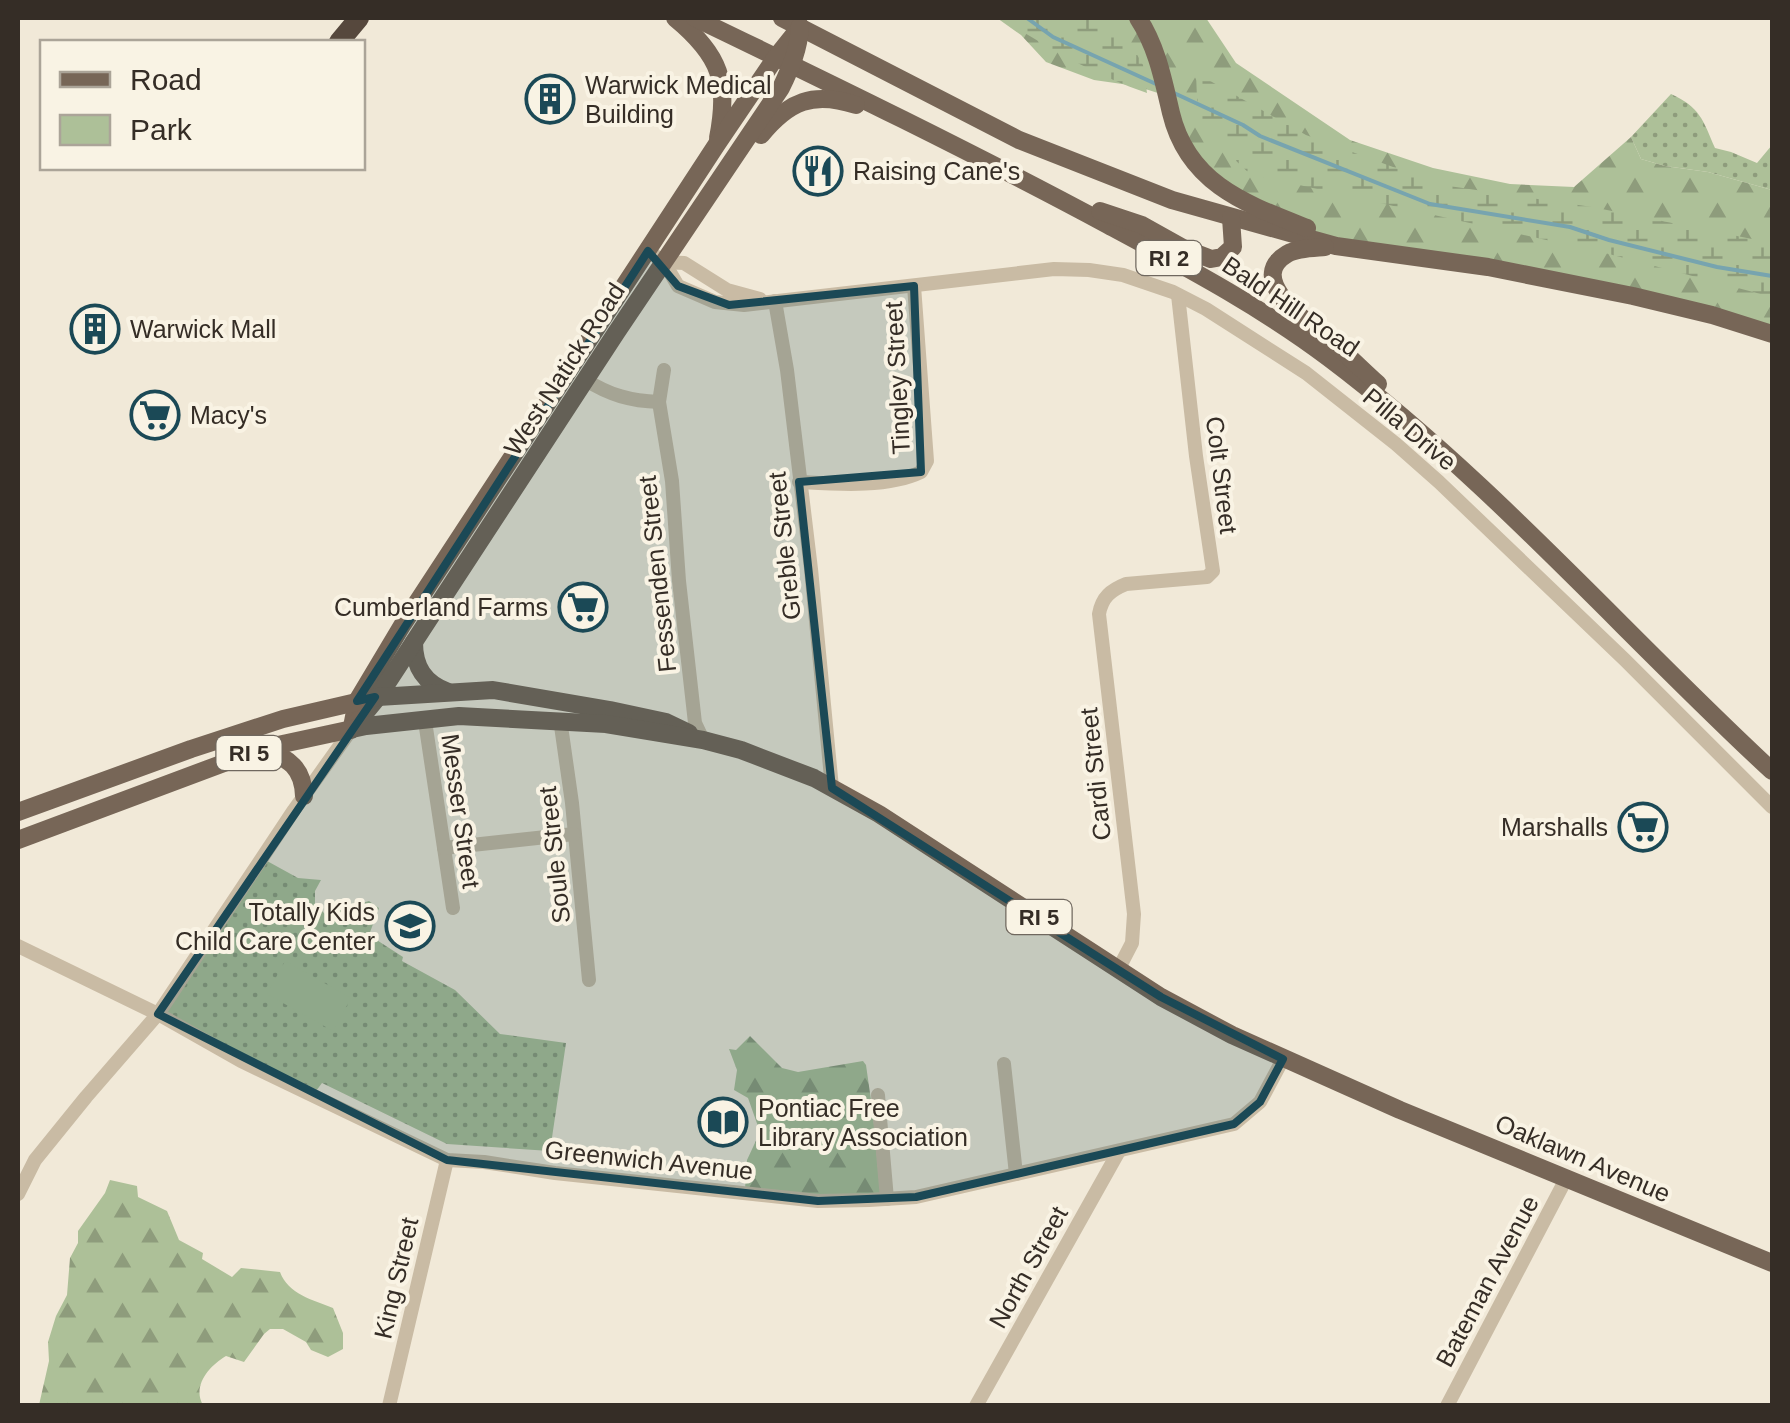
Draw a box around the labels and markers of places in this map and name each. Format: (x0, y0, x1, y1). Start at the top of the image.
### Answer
place label: Warwick Medical Building (585, 71, 772, 128)
building icon: Warwick Medical Building (524, 73, 576, 125)
restaurant icon: Raising Cane's (792, 145, 844, 197)
place label: Raising Cane's (853, 157, 1020, 185)
building icon: Warwick Mall (69, 303, 121, 355)
place label: Warwick Mall (130, 315, 276, 343)
supermarket icon: Macy's (129, 389, 181, 441)
place label: Macy's (190, 401, 267, 429)
supermarket icon: Cumberland Farms (557, 581, 609, 633)
place label: Cumberland Farms (334, 593, 548, 621)
supermarket icon: Marshalls (1617, 801, 1669, 853)
place label: Marshalls (1501, 813, 1608, 841)
place label: Totally Kids Child Care Center (175, 898, 375, 955)
school or university icon: Totally Kids Child Care Center (384, 900, 436, 952)
place label: Pontiac Free Library Association (758, 1094, 968, 1151)
library icon: Pontiac Free Library Association (697, 1096, 749, 1148)

